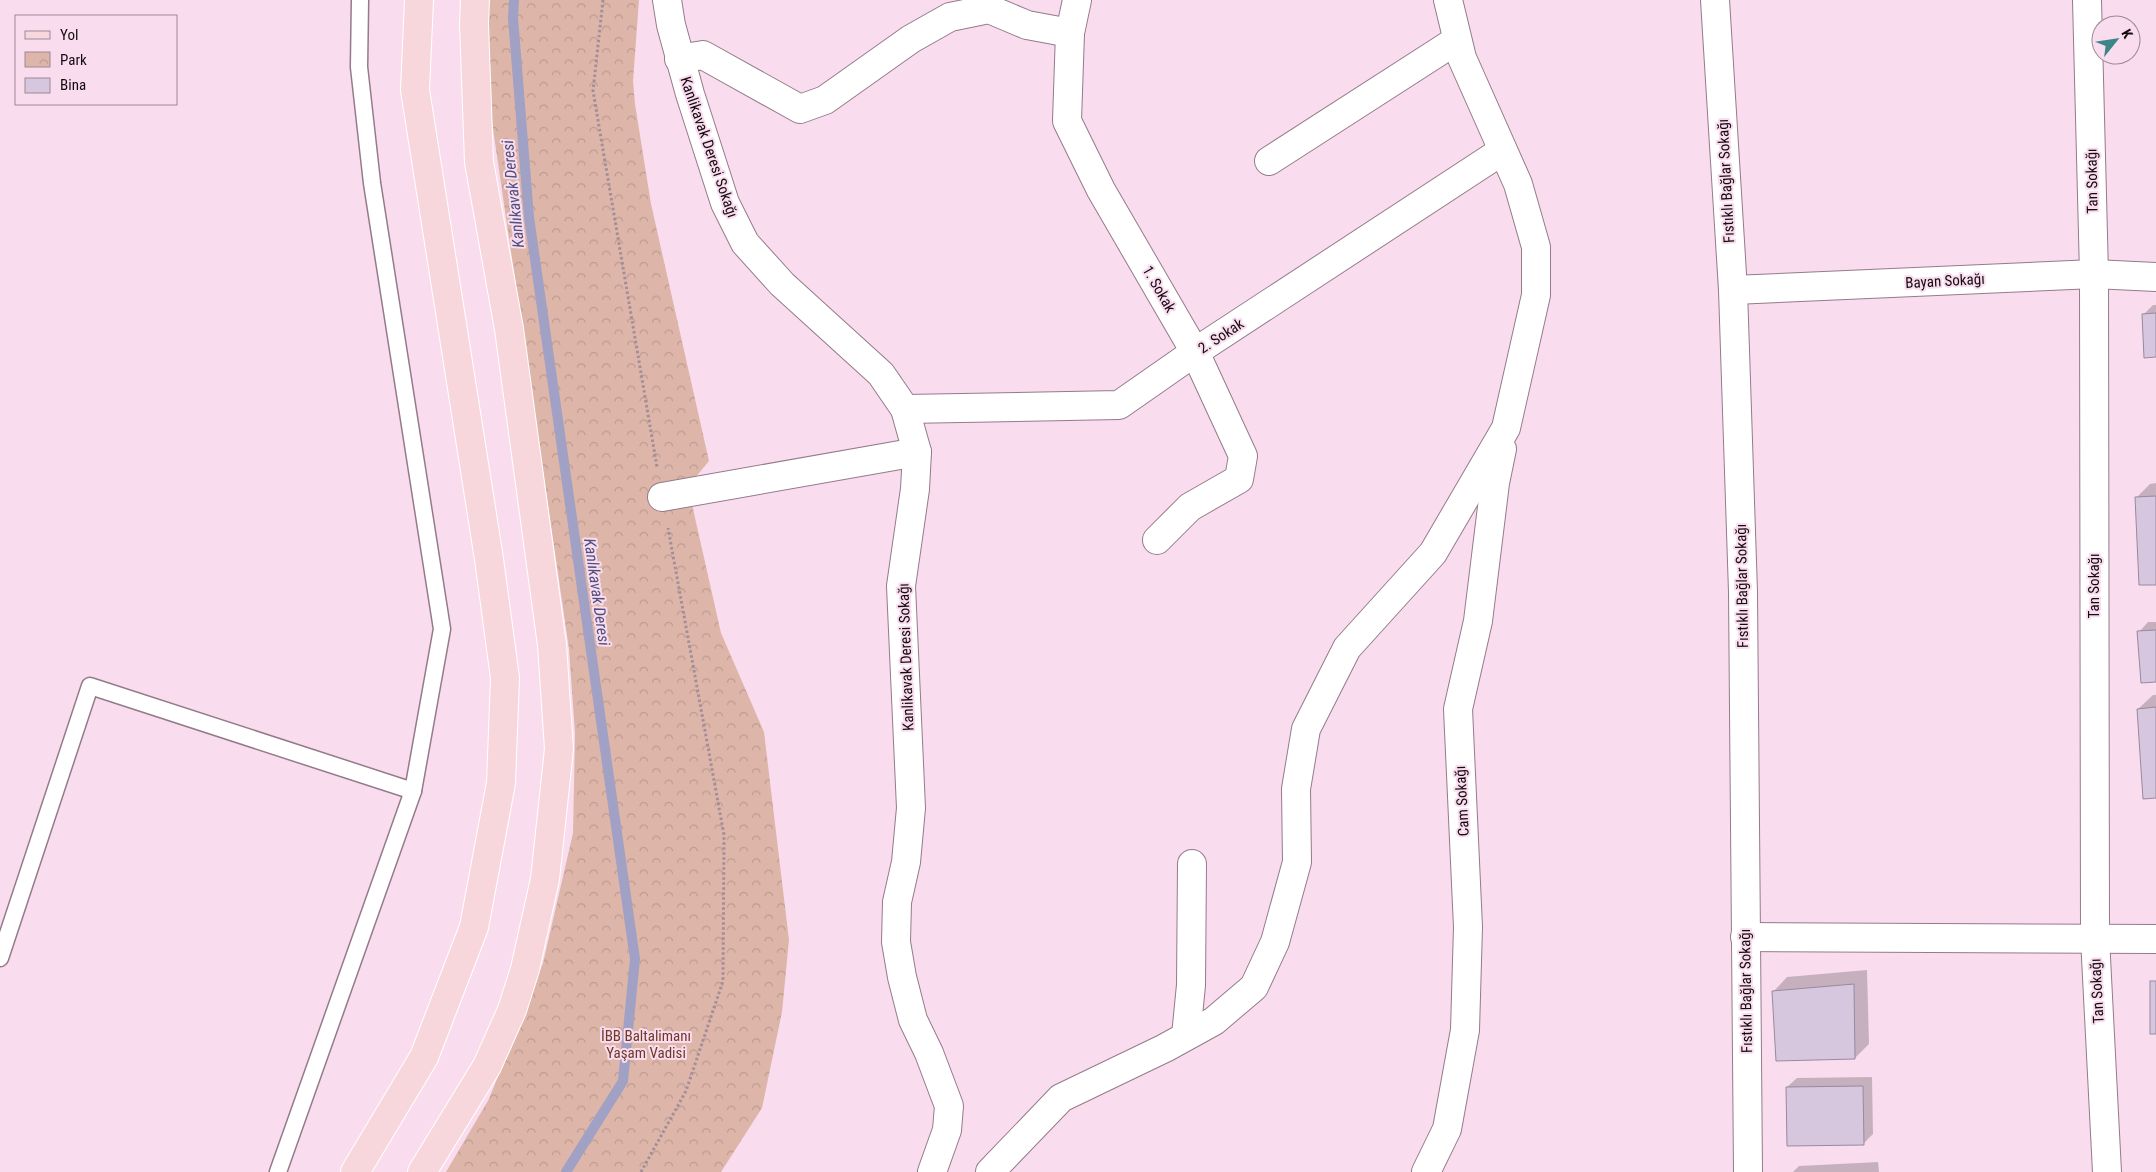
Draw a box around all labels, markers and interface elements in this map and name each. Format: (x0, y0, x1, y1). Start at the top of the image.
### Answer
legend (15, 15, 178, 105)
north arrow (2091, 15, 2141, 65)
text: Yol (60, 26, 78, 44)
text: K (2118, 26, 2136, 41)
text: Park (60, 51, 87, 69)
street label: Kanlikavak Deresi Sokağı (676, 74, 742, 220)
text: Bina (60, 76, 86, 94)
street label: Fıstıklı Bağlar Sokağı (1714, 118, 1738, 244)
water label: Kanlıkavak Deresi (498, 139, 528, 249)
street label: Tan Sokağı (2082, 148, 2102, 214)
street label: 1. Sokak (1138, 262, 1180, 316)
street label: Bayan Sokağı (1905, 270, 1985, 292)
street label: 2. Sokak (1195, 314, 1247, 357)
street label: Fıstıklı Bağlar Sokağı (1732, 524, 1752, 648)
water label: Kanlıkavak Deresi (580, 537, 614, 647)
street label: Tan Sokağı (2085, 553, 2103, 619)
street label: Kanlikavak Deresi Sokağı (894, 583, 918, 731)
street label: Cam Sokağı (1451, 765, 1473, 837)
street label: Fıstıklı Bağlar Sokağı (1736, 929, 1756, 1053)
street label: Tan Sokağı (2086, 958, 2108, 1024)
park label: İBB Baltalimanı Yaşam Vadisi (601, 1027, 691, 1062)

